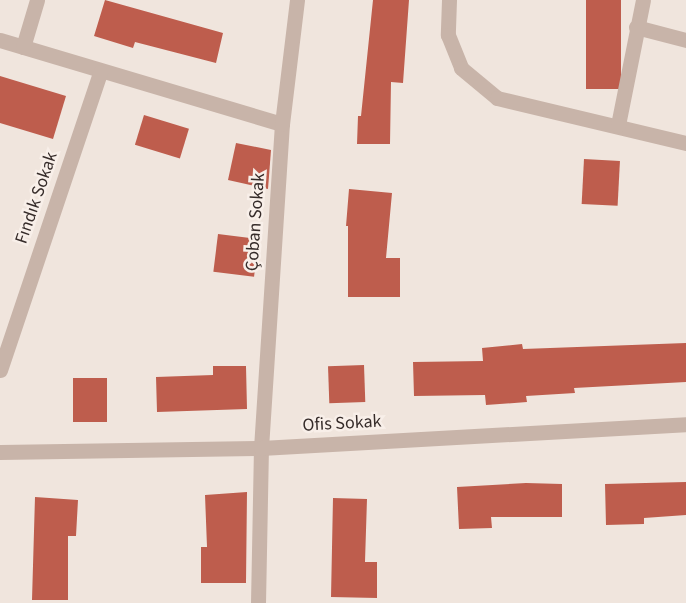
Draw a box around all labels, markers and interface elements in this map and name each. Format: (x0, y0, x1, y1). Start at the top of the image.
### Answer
street label: Fındık Sokak (11, 149, 63, 247)
street label: Çoban Sokak (242, 172, 270, 272)
street label: Ofis Sokak (302, 411, 382, 437)

